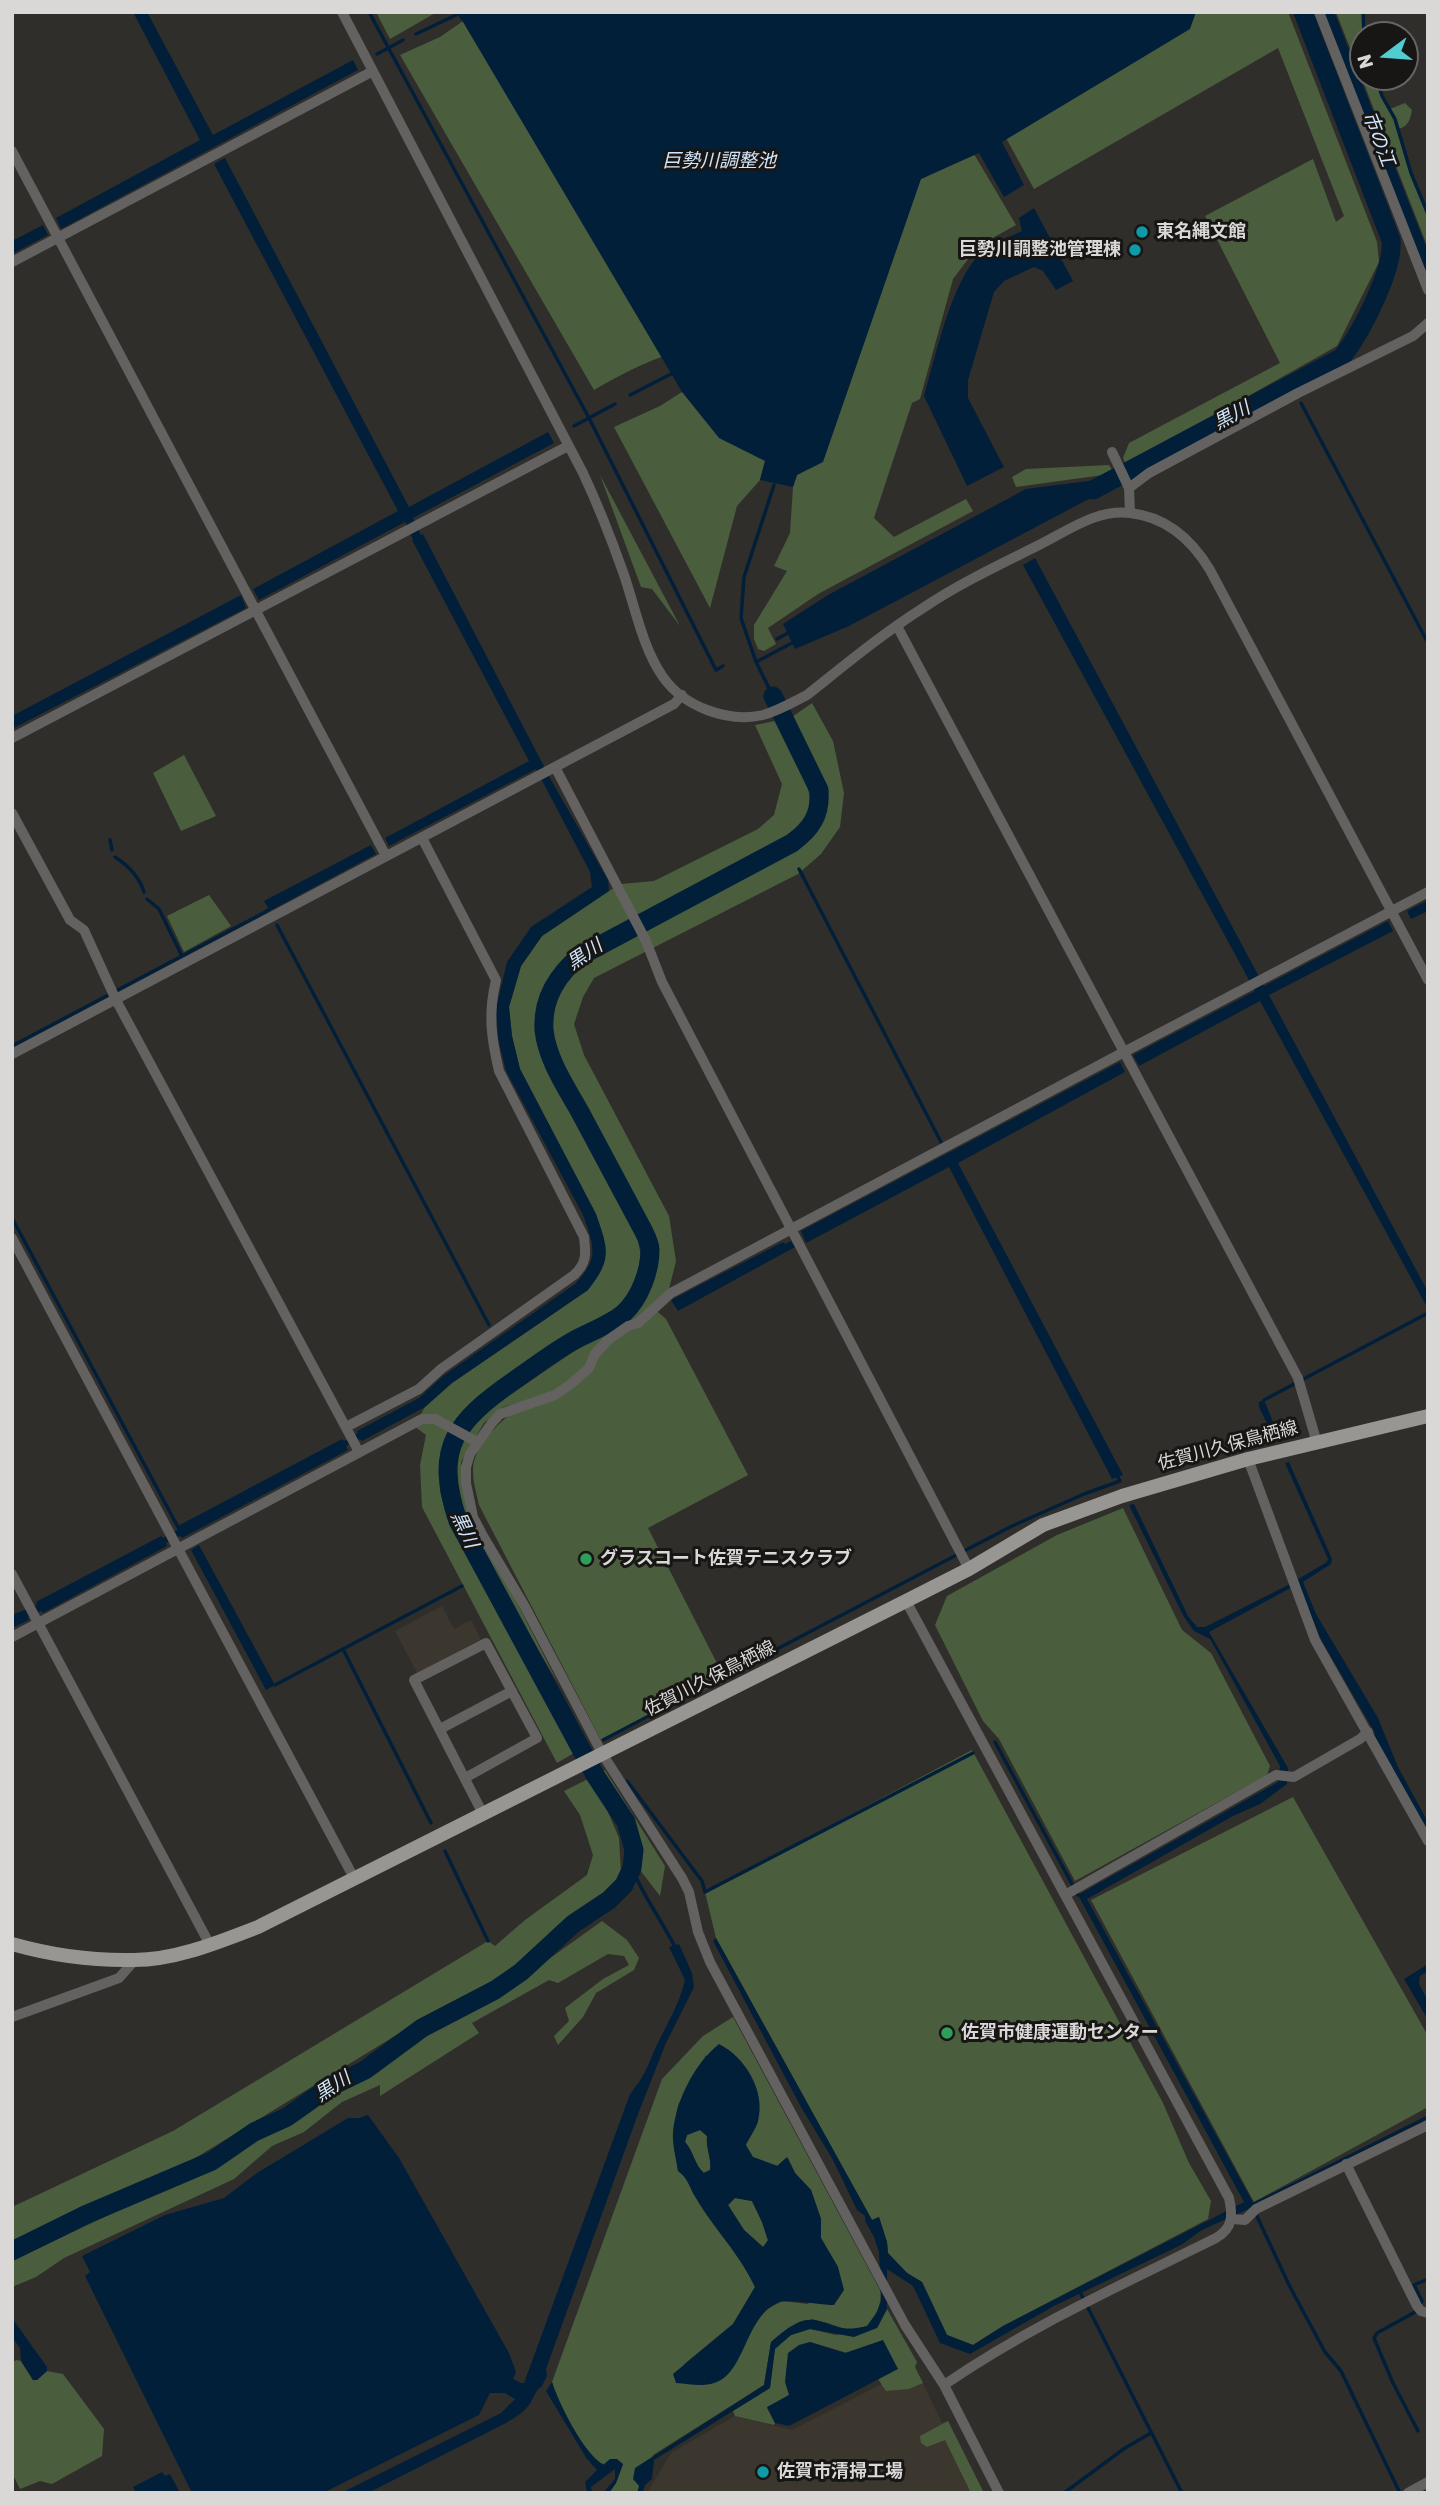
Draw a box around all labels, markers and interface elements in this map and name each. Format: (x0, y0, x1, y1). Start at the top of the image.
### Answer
north arrow (1349, 21, 1419, 91)
text: N (1352, 52, 1378, 71)
water label: 市の江 (1357, 108, 1399, 170)
water label: 巨勢川調整池 (662, 151, 776, 173)
place label: 東名縄文館 (1156, 221, 1246, 243)
marker: 東名縄文館 (1134, 224, 1150, 240)
place label: 巨勢川調整池管理棟 (959, 239, 1121, 261)
marker: 巨勢川調整池管理棟 (1127, 242, 1143, 258)
water label: 黒川 (1210, 397, 1254, 435)
water label: 黒川 (563, 935, 607, 975)
street label: 佐賀川久保鳥栖線 (1156, 1417, 1300, 1475)
water label: 黒川 (446, 1508, 482, 1552)
place label: グラスコート佐賀テニスクラブ (600, 1548, 852, 1570)
marker: グラスコート佐賀テニスクラブ (578, 1551, 594, 1567)
street label: 佐賀川久保鳥栖線 (641, 1637, 779, 1721)
place label: 佐賀市健康運動センター (961, 2022, 1159, 2044)
marker: 佐賀市健康運動センター (939, 2025, 955, 2041)
water label: 黒川 (311, 2067, 355, 2107)
place label: 佐賀市清掃工場 (777, 2461, 903, 2483)
marker: 佐賀市清掃工場 (755, 2464, 771, 2480)

